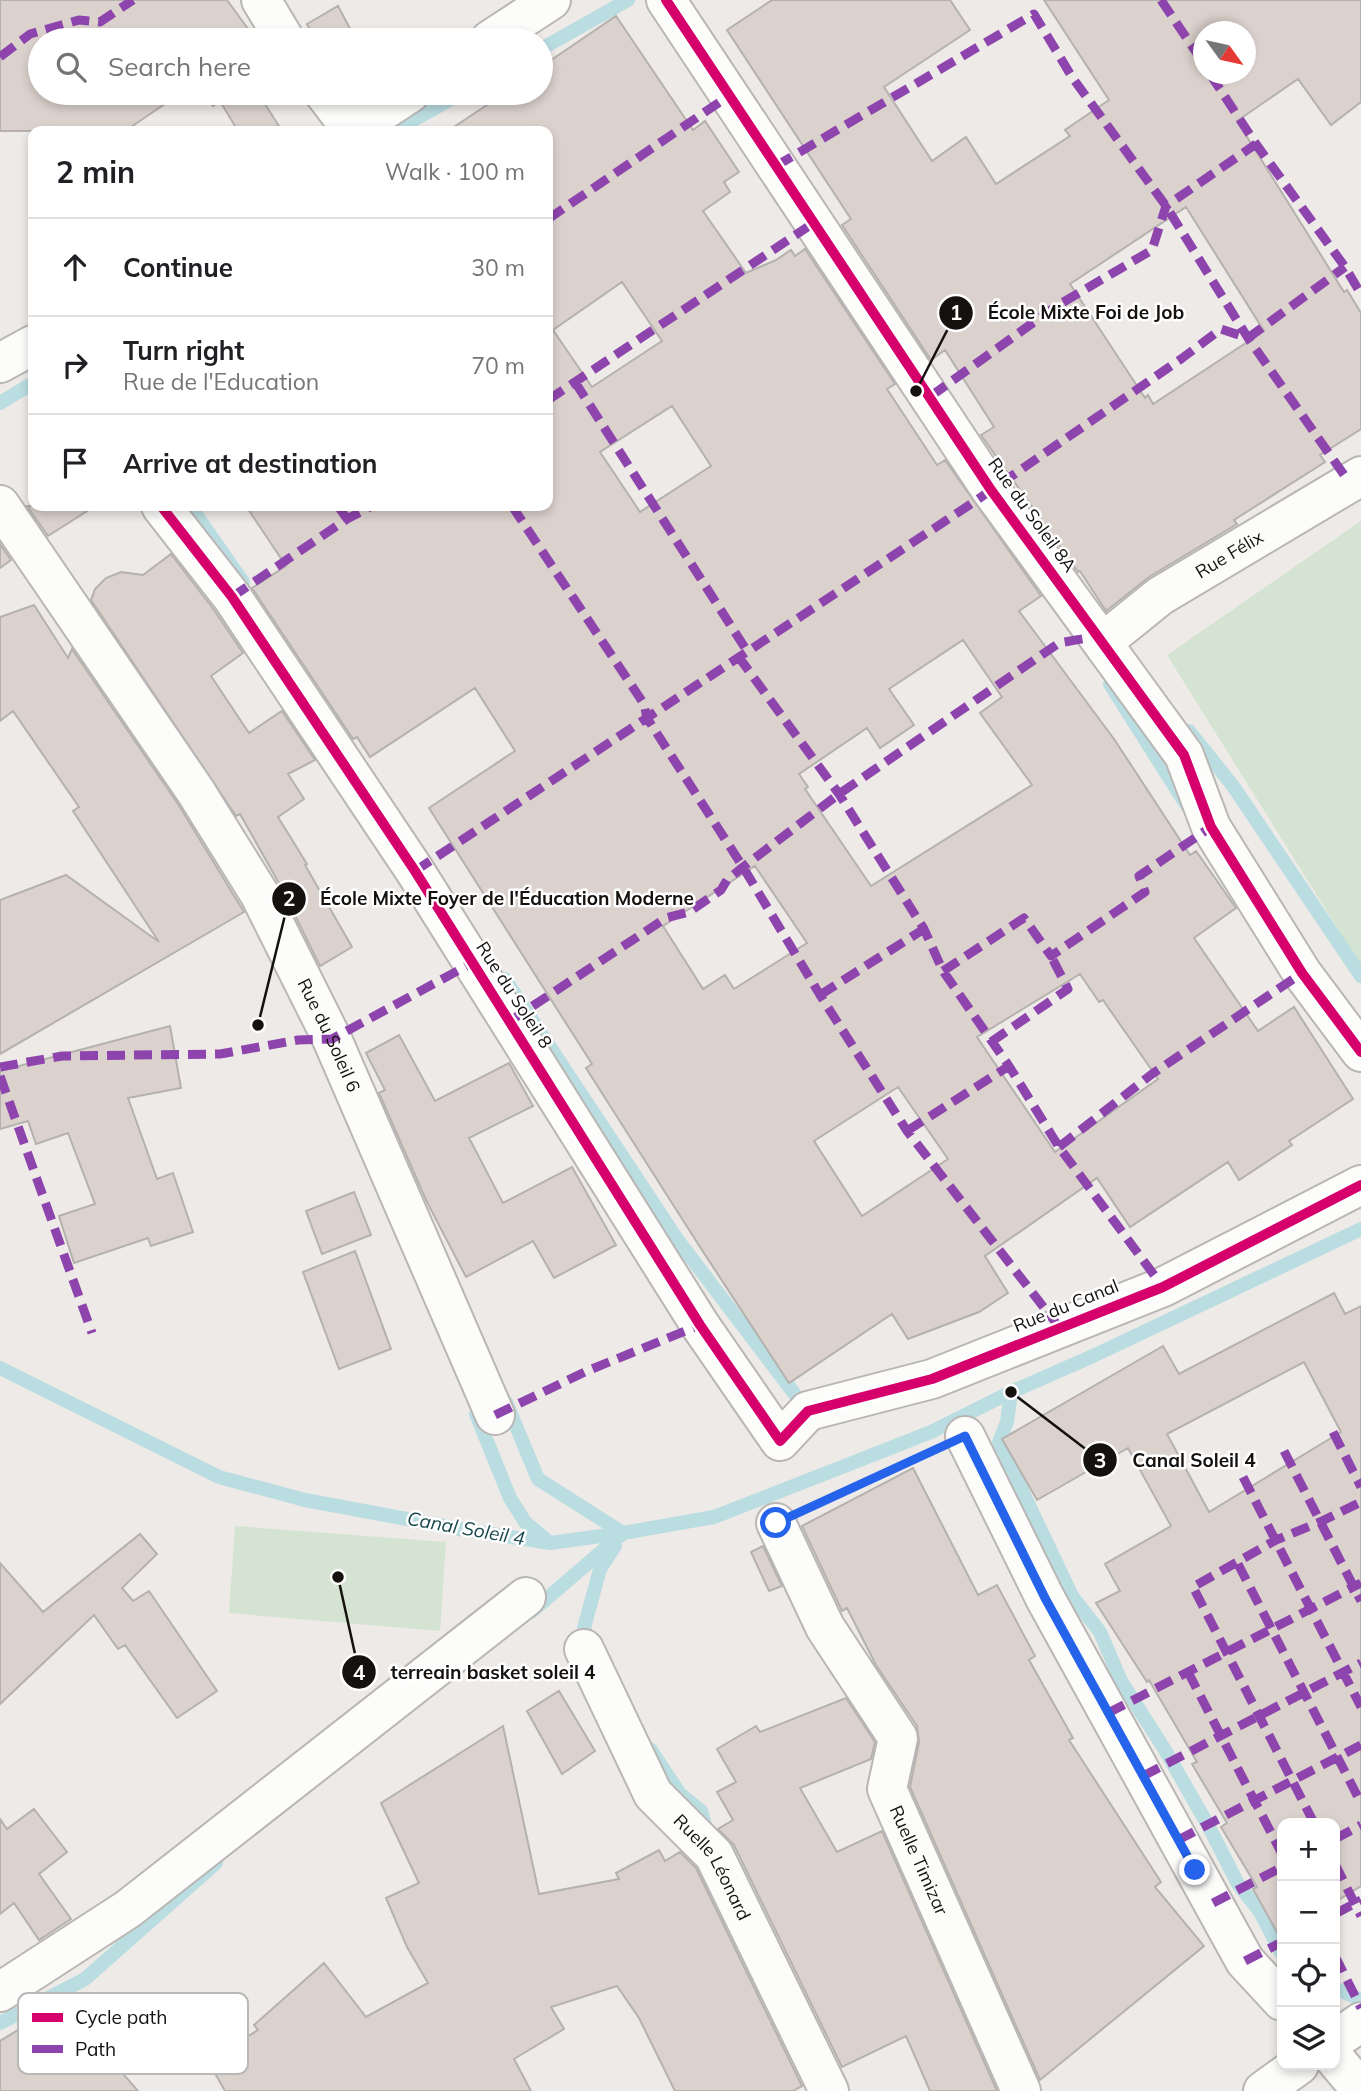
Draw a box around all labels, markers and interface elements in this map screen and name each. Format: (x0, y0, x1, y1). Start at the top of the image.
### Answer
north arrow (1193, 21, 1256, 84)
search box (28, 28, 553, 105)
icon: search (52, 48, 90, 86)
text: Search here (108, 50, 251, 83)
text: 2 min (56, 153, 135, 191)
text: Walk · 100 m (385, 157, 525, 186)
icon: ahead (56, 248, 94, 286)
text: Continue (123, 251, 233, 284)
text: 30 m (471, 253, 525, 282)
callout: École Mixte Foi de Job (939, 293, 1198, 333)
text: 1 (950, 299, 962, 325)
text: École Mixte Foi de Job (988, 300, 1184, 324)
text: Turn right (123, 334, 244, 367)
icon: right (56, 346, 94, 384)
text: 70 m (471, 351, 525, 380)
text: Rue de l'Education (123, 367, 319, 396)
icon: arrive (56, 444, 94, 482)
text: Arrive at destination (123, 447, 378, 480)
street label: Rue du Soleil 8A (983, 453, 1082, 577)
street label: Rue Félix (1191, 525, 1268, 583)
callout: École Mixte Foyer de l'Éducation Moderne (271, 879, 708, 919)
text: 2 (283, 885, 295, 911)
text: École Mixte Foyer de l'Éducation Moderne (320, 886, 694, 910)
street label: Rue du Soleil 8 (471, 937, 558, 1053)
street label: Rue du Soleil 6 (293, 974, 366, 1095)
street label: Rue du Canal (1010, 1274, 1122, 1337)
callout: Canal Soleil 4 (1083, 1440, 1269, 1480)
text: 3 (1094, 1447, 1106, 1473)
text: Canal Soleil 4 (1132, 1448, 1256, 1472)
water label: Canal Soleil 4 (405, 1506, 527, 1550)
route start (760, 1507, 791, 1538)
callout: terreain basket soleil 4 (341, 1652, 609, 1692)
text: 4 (353, 1659, 366, 1685)
text: terreain basket soleil 4 (391, 1660, 596, 1684)
street label: Ruelle Timizar (885, 1802, 954, 1919)
street label: Ruelle Léonard (669, 1809, 756, 1924)
map controls (1277, 1818, 1340, 2070)
button: + (1277, 1818, 1340, 1881)
route end (1179, 1854, 1210, 1885)
button: − (1277, 1881, 1340, 1944)
button: locate (1277, 1944, 1340, 2007)
legend (18, 1993, 248, 2074)
text: Cycle path (75, 2005, 167, 2029)
button: layers (1277, 2007, 1340, 2070)
text: Path (75, 2037, 116, 2061)

